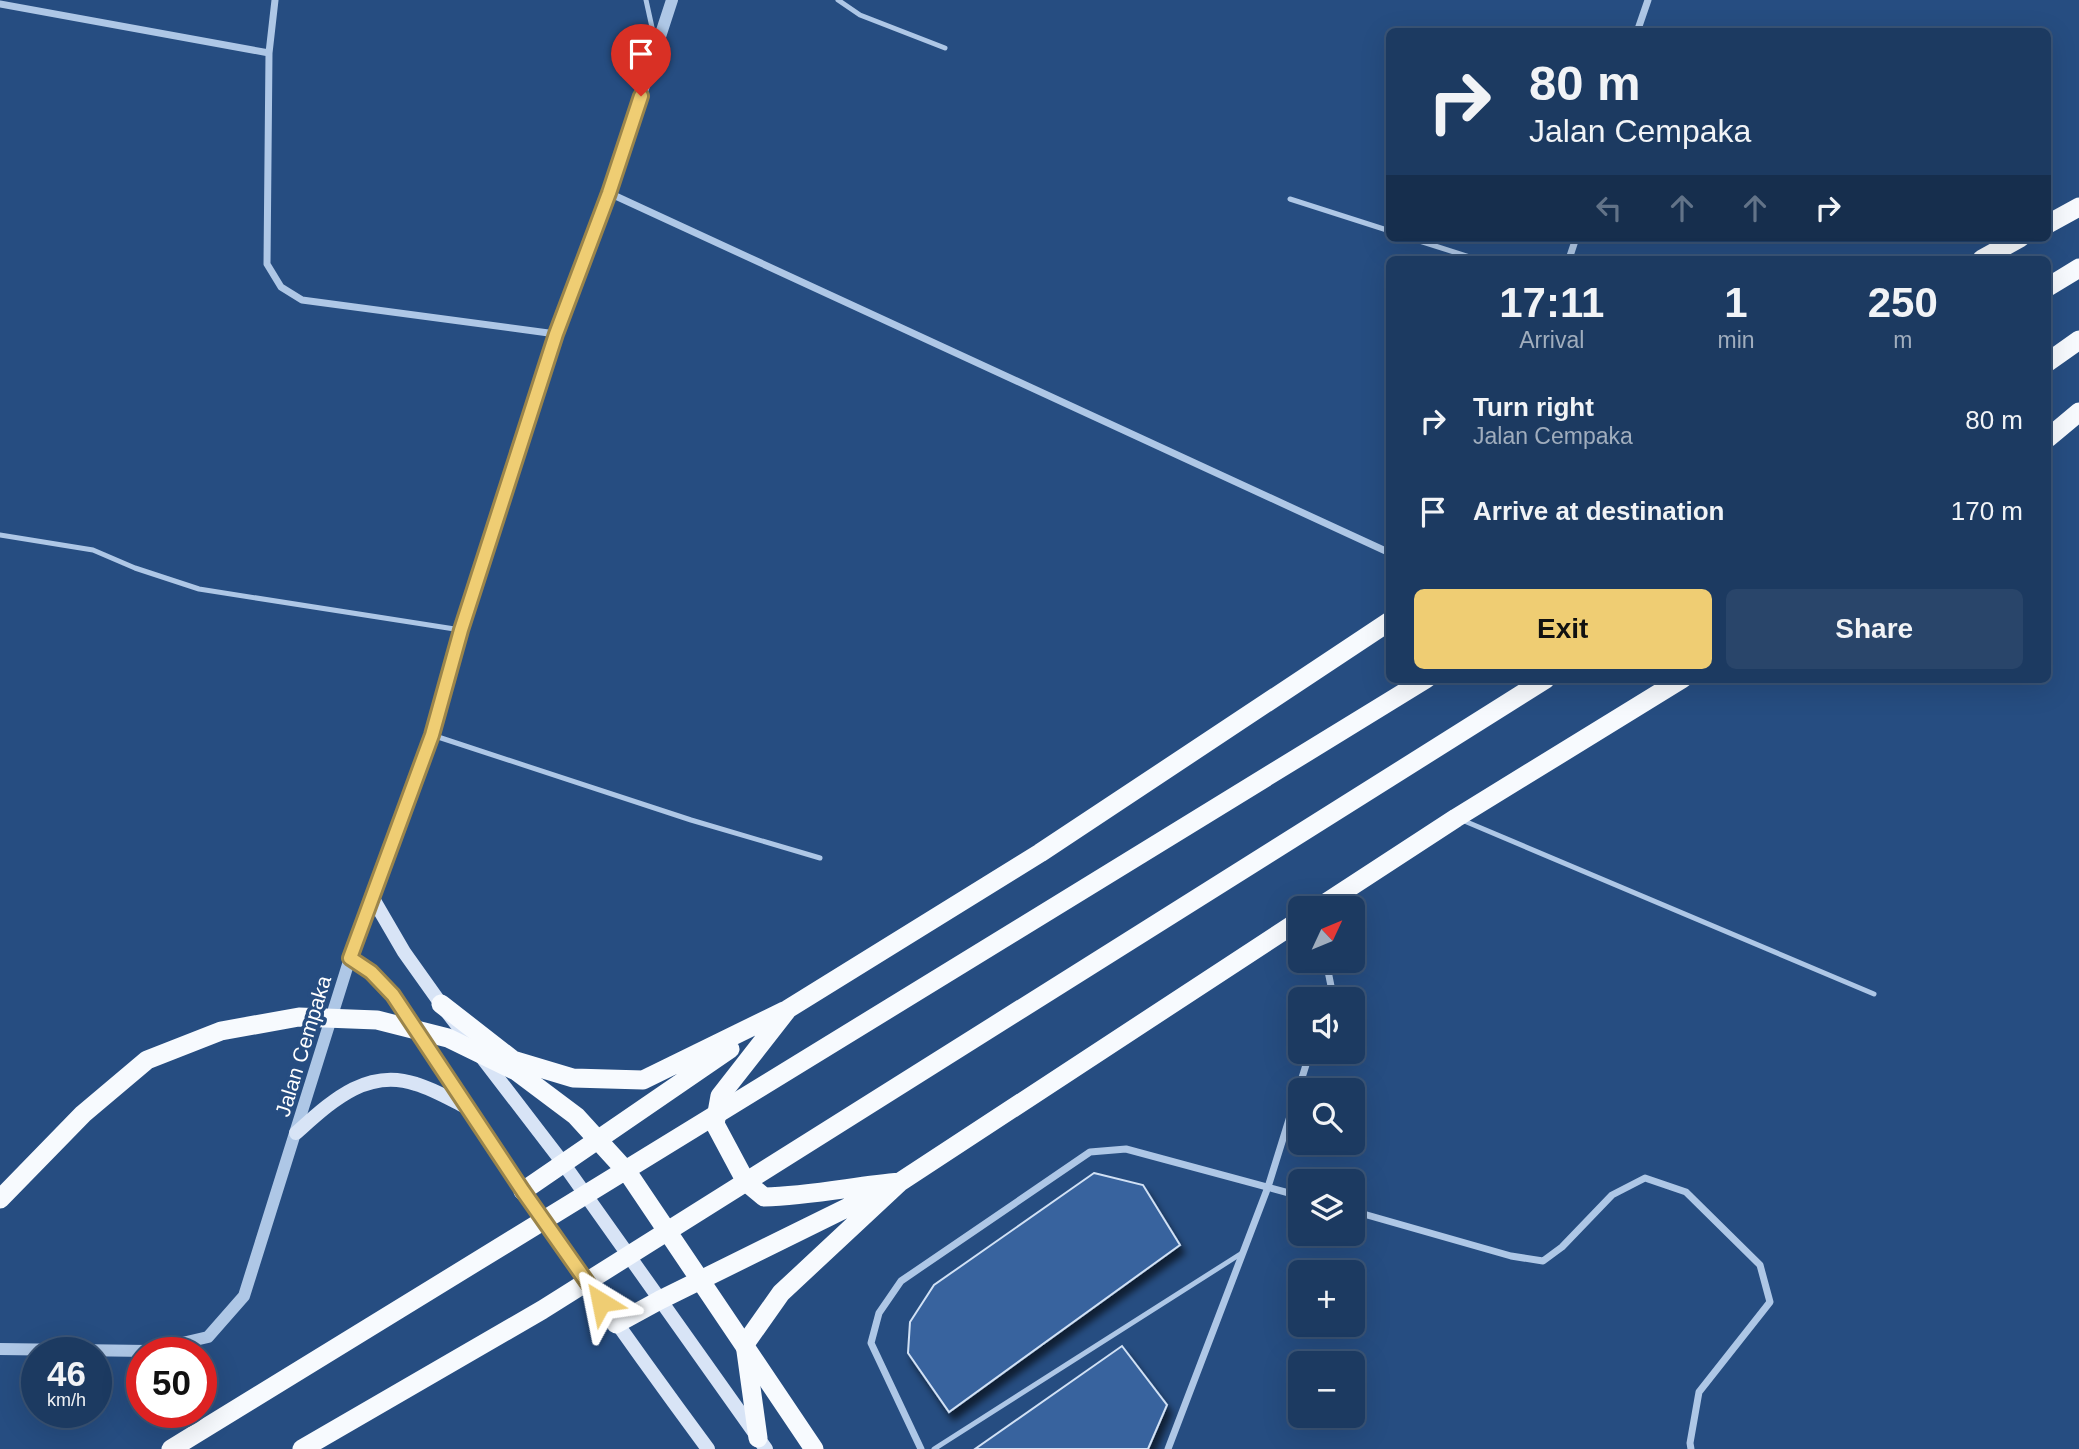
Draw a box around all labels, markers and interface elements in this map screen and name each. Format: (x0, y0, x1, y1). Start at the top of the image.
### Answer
pin (611, 24, 671, 96)
icon: arrive (622, 35, 660, 73)
icon: right (1414, 56, 1505, 147)
text: 80 m (1529, 56, 1641, 110)
text: Jalan Cempaka (1529, 113, 1751, 149)
icon: left (1590, 189, 1628, 227)
icon: ahead (1663, 189, 1701, 227)
icon: ahead (1736, 189, 1774, 227)
icon: right (1809, 189, 1847, 227)
text: 17:11 (1499, 279, 1604, 326)
text: 1 (1724, 279, 1748, 326)
text: 250 (1868, 279, 1938, 326)
text: Arrival (1519, 327, 1584, 353)
text: min (1717, 327, 1755, 353)
text: m (1893, 327, 1912, 353)
text: Turn right (1473, 392, 1594, 422)
icon: right (1414, 402, 1452, 440)
text: 80 m (1965, 405, 2023, 435)
text: Jalan Cempaka (1473, 423, 1633, 449)
icon: arrive (1414, 493, 1452, 531)
text: Arrive at destination (1473, 496, 1724, 526)
text: 170 m (1951, 496, 2023, 526)
button: Exit (1414, 589, 1712, 669)
button: Share (1726, 589, 2023, 669)
north arrow (1288, 896, 1365, 973)
map controls (1288, 896, 1365, 1428)
street label: Jalan Cempaka (271, 973, 335, 1119)
button: sound (1288, 987, 1365, 1064)
button: search (1288, 1078, 1365, 1155)
button: layers (1288, 1169, 1365, 1246)
button: + (1288, 1260, 1365, 1337)
position arrow (564, 1265, 638, 1339)
speed limit sign: 50 (126, 1337, 217, 1428)
button: − (1288, 1351, 1365, 1428)
text: 46 (47, 1354, 86, 1393)
text: km/h (47, 1390, 86, 1410)

